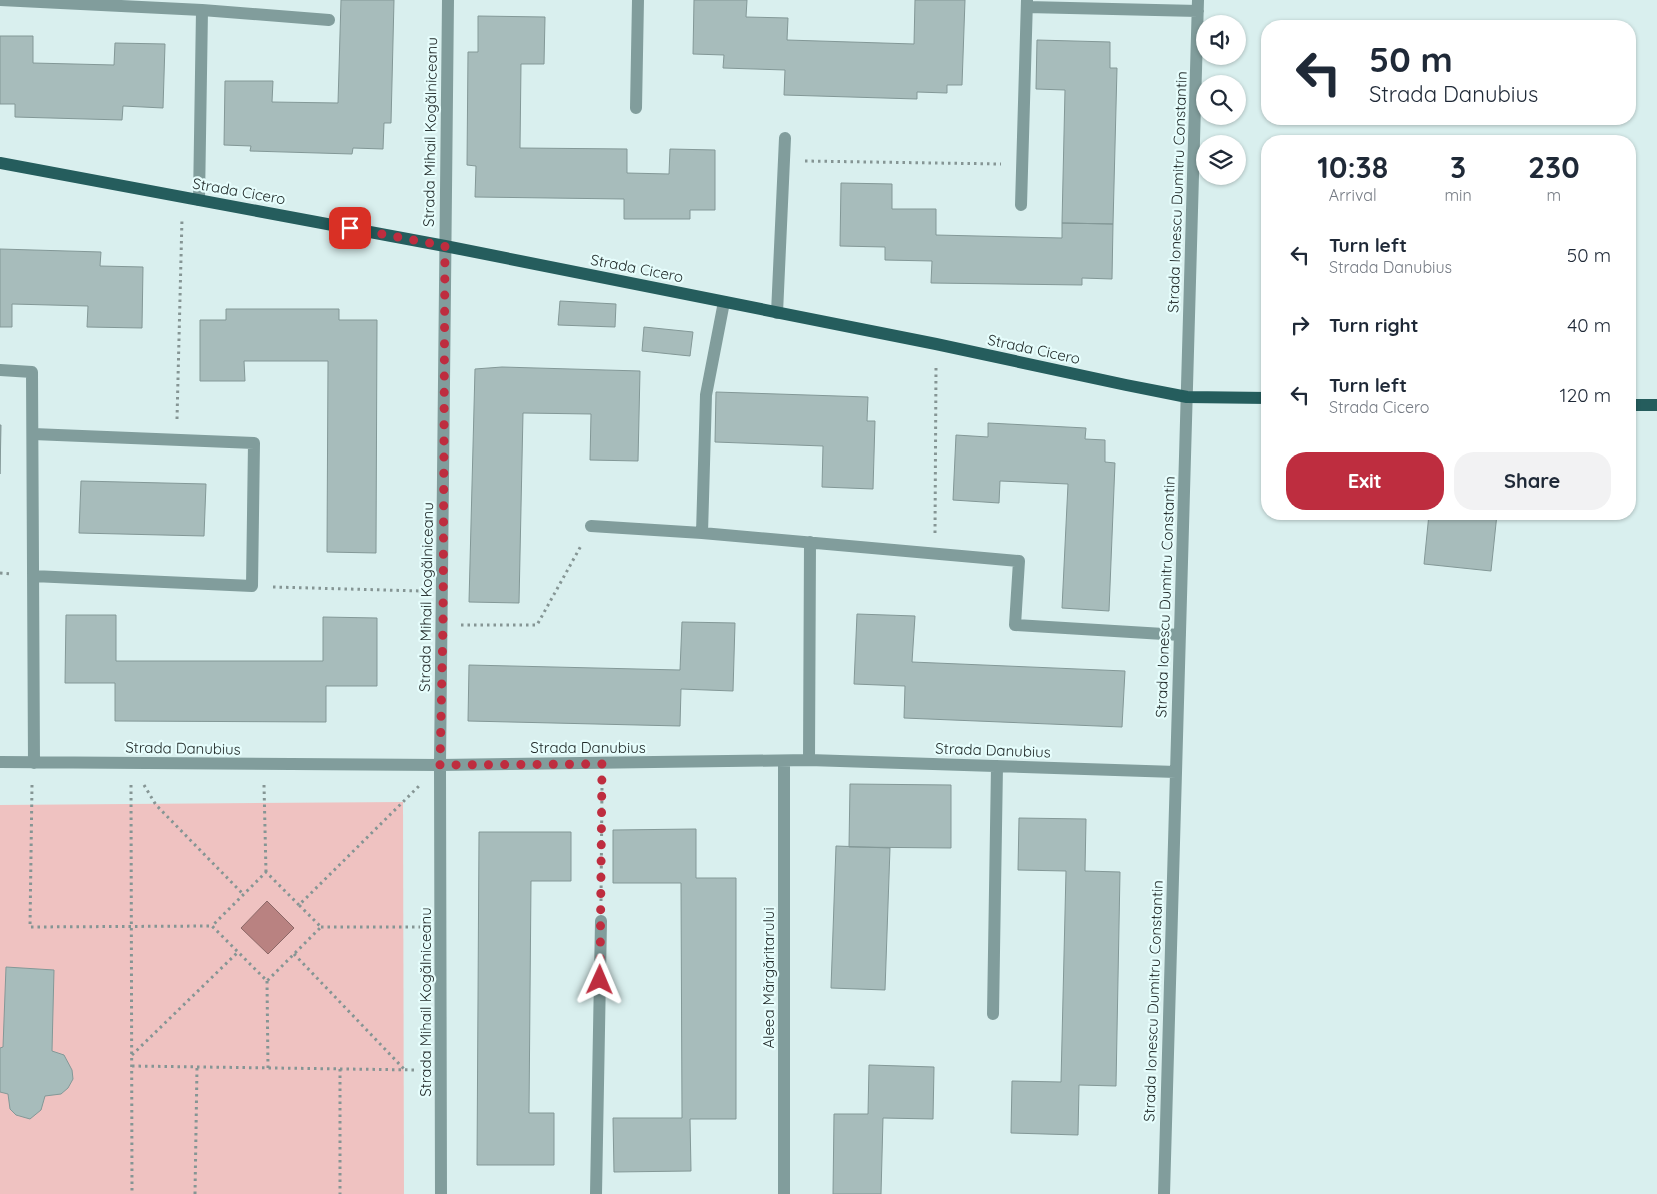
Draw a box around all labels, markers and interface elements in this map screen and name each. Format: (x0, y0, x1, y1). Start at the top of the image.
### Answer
map controls (1196, 15, 1246, 185)
button: sound (1196, 15, 1246, 65)
street label: Strada Mihail Kogălniceanu (419, 37, 441, 227)
text: 50 m (1369, 37, 1453, 81)
icon: left (1286, 40, 1351, 105)
street label: Strada Ionescu Dumitru Constantin (1163, 71, 1191, 313)
button: search (1196, 75, 1246, 125)
text: Strada Danubius (1369, 80, 1538, 108)
button: layers (1196, 135, 1246, 185)
text: 10:38 (1317, 148, 1388, 186)
text: 3 (1450, 148, 1466, 186)
text: 230 (1528, 148, 1580, 186)
street label: Strada Cicero (191, 173, 287, 209)
text: Arrival (1329, 185, 1377, 205)
text: min (1444, 185, 1472, 205)
text: m (1547, 185, 1561, 205)
pin (329, 207, 371, 249)
icon: arrive (336, 214, 364, 242)
text: Turn left (1329, 233, 1407, 257)
icon: left (1286, 241, 1314, 269)
text: 50 m (1567, 243, 1611, 267)
street label: Strada Cicero (589, 250, 685, 286)
text: Strada Danubius (1329, 257, 1452, 277)
icon: right (1286, 311, 1314, 339)
text: Turn right (1329, 313, 1418, 337)
text: 40 m (1567, 313, 1611, 337)
street label: Strada Cicero (986, 330, 1082, 368)
text: Turn left (1329, 373, 1407, 397)
icon: left (1286, 381, 1314, 409)
text: 120 m (1560, 383, 1611, 407)
text: Strada Cicero (1329, 397, 1430, 417)
button: Exit (1286, 452, 1444, 510)
button: Share (1454, 452, 1611, 510)
street label: Strada Ionescu Dumitru Constantin (1151, 476, 1179, 718)
street label: Strada Mihail Kogălniceanu (415, 502, 437, 692)
street label: Strada Danubius (125, 737, 241, 759)
street label: Strada Danubius (530, 738, 646, 757)
street label: Strada Danubius (935, 738, 1051, 762)
street label: Strada Ionescu Dumitru Constantin (1139, 880, 1167, 1122)
street label: Strada Mihail Kogălniceanu (416, 907, 435, 1097)
street label: Aleea Mărgăritarului (759, 907, 778, 1049)
position arrow (573, 953, 625, 1005)

